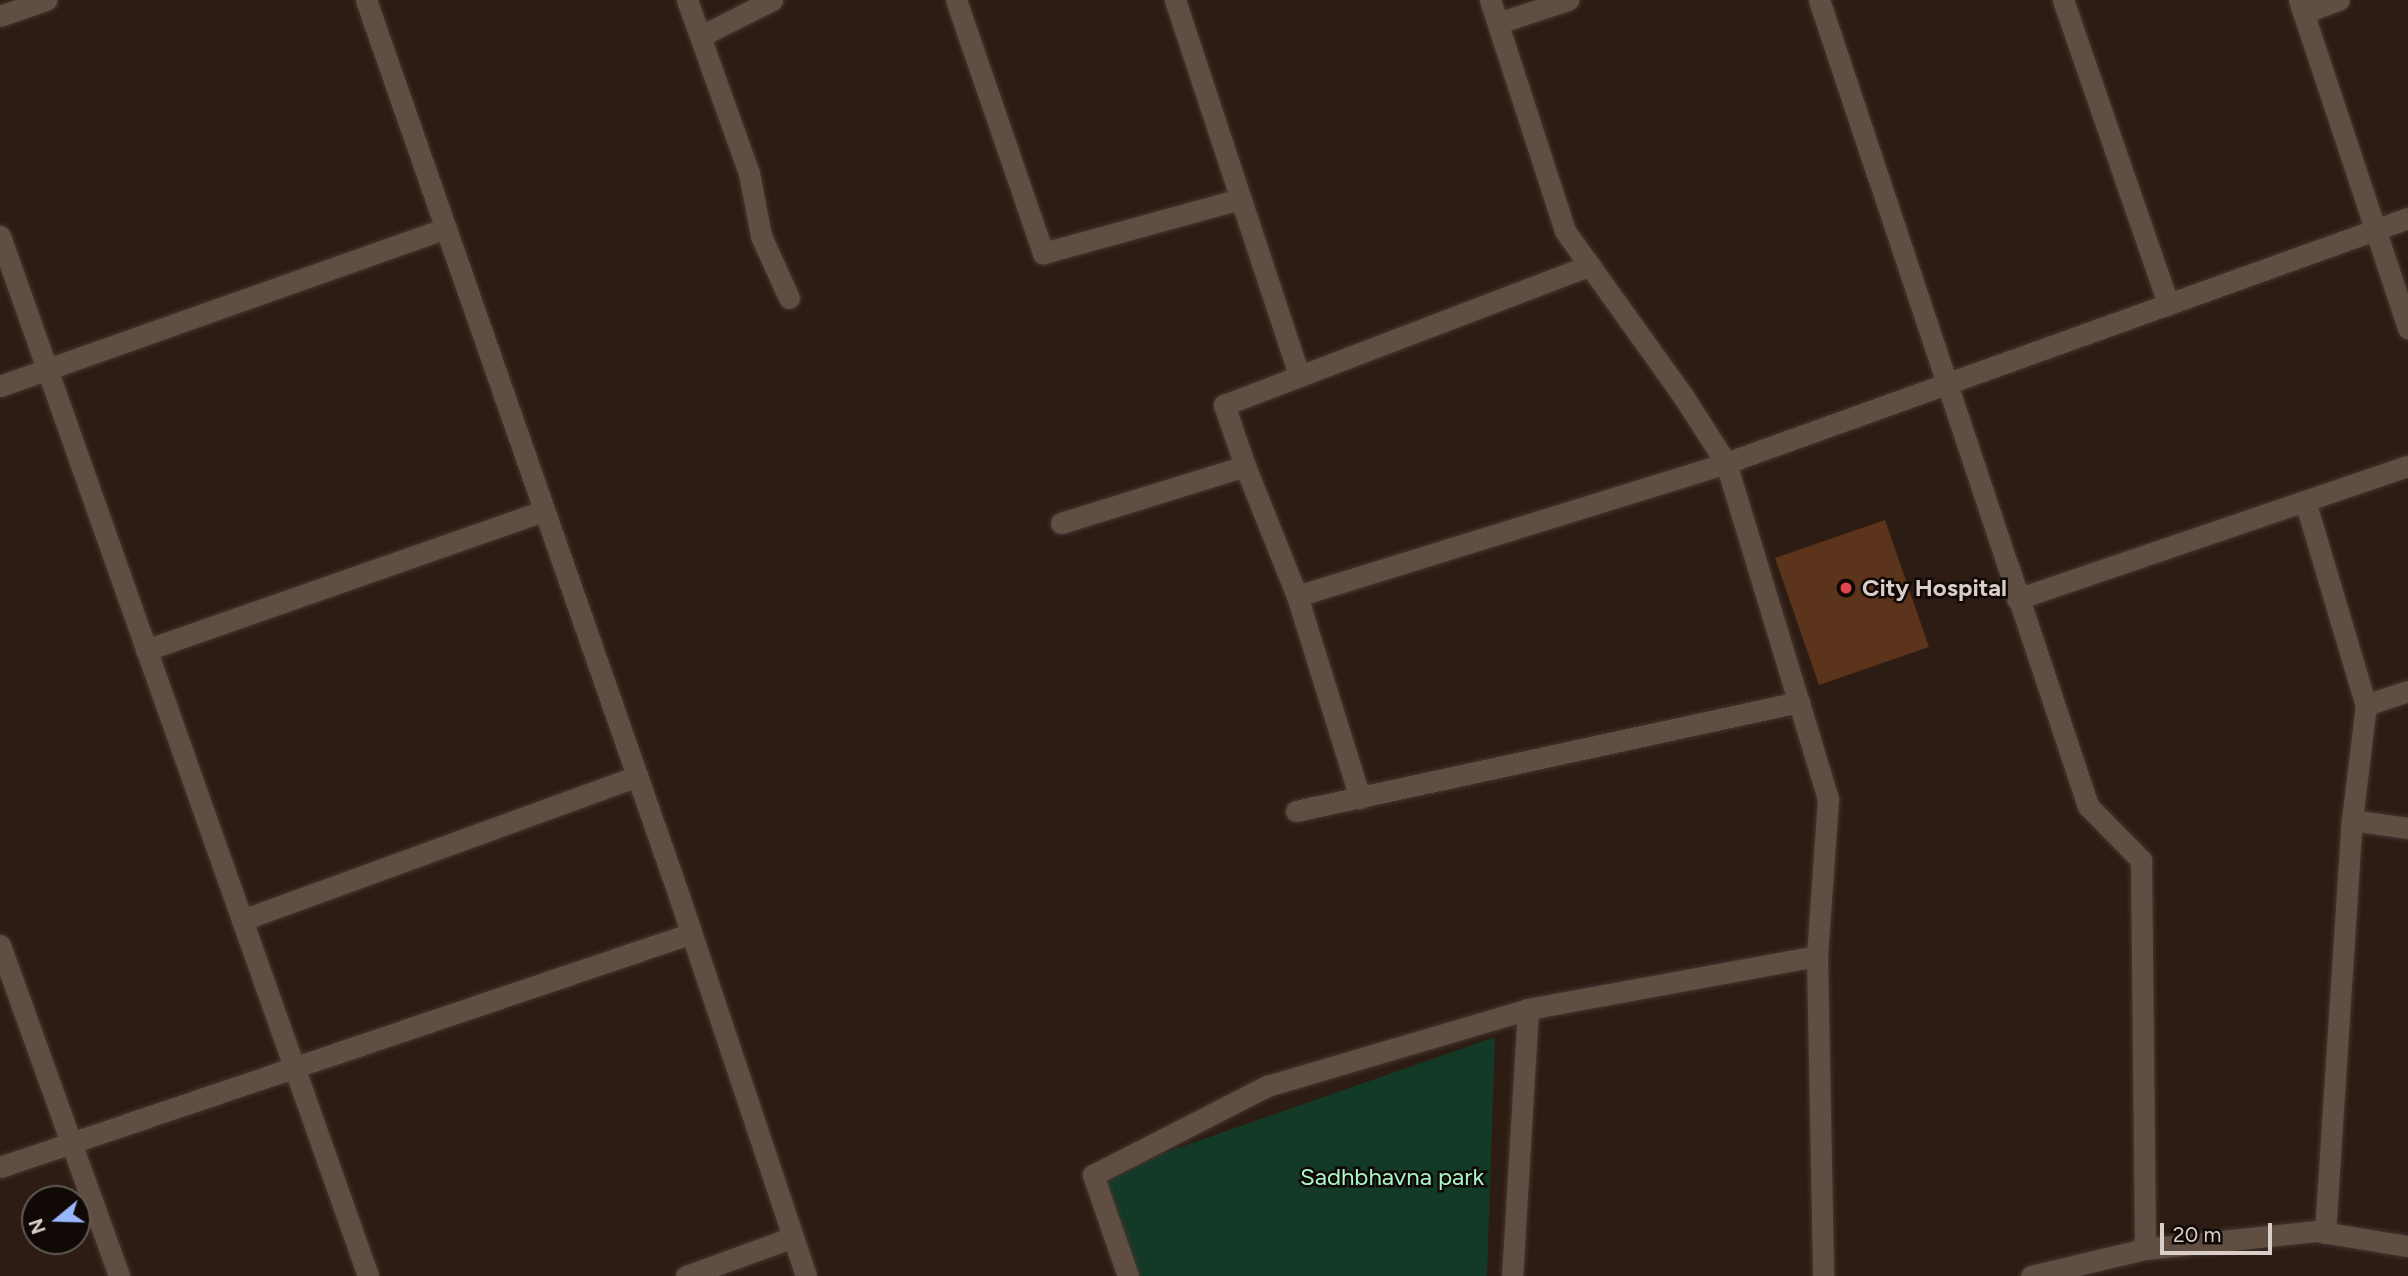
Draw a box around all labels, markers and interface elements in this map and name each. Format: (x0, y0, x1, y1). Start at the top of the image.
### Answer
place label: City Hospital (1862, 574, 2007, 602)
marker: City Hospital (1836, 578, 1856, 598)
park label: Sadhbhavna park (1300, 1163, 1484, 1191)
north arrow (21, 1185, 91, 1255)
scale bar (2163, 1210, 2275, 1254)
text: N (24, 1216, 51, 1237)
text: 20 m (2173, 1222, 2221, 1247)

